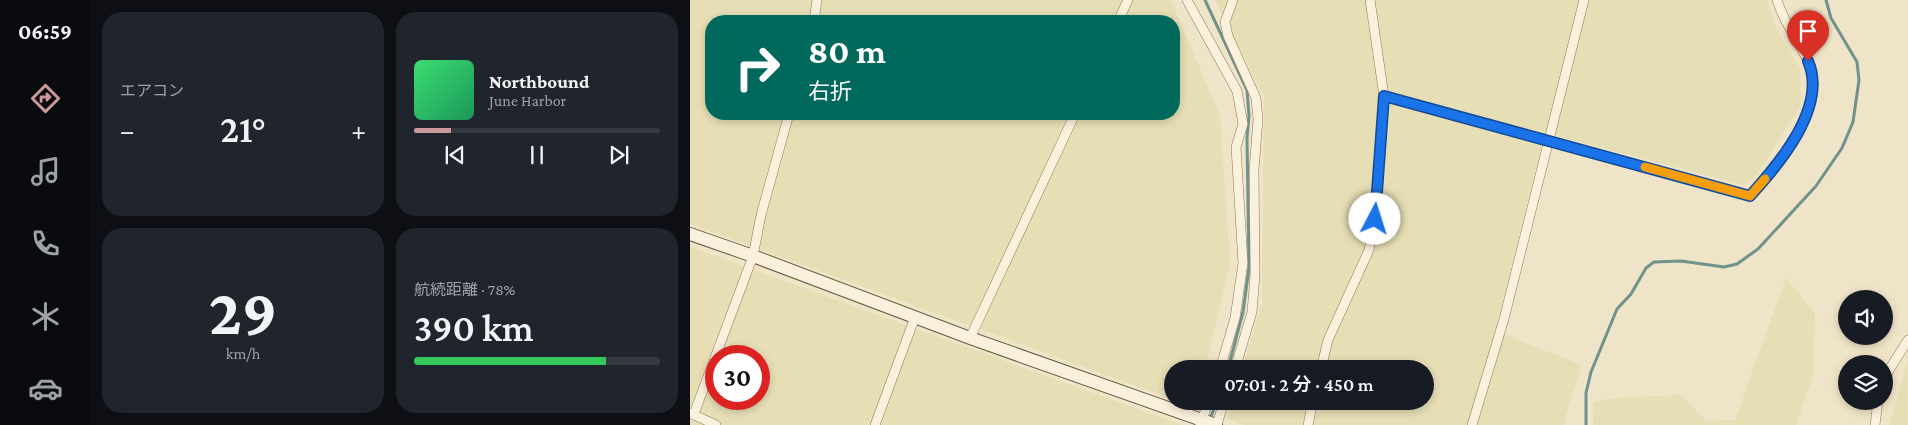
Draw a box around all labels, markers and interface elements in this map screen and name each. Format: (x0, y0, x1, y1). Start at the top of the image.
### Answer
pin (1787, 10, 1829, 61)
icon: arrive (1794, 17, 1822, 45)
text: 06:59 (18, 19, 72, 44)
text: 80 m (808, 32, 886, 71)
icon: right (725, 35, 790, 100)
text: Northbound (489, 71, 589, 92)
text: 右折 (808, 79, 852, 104)
icon: directions (28, 81, 63, 116)
text: エアコン (120, 82, 184, 99)
text: June Harbor (489, 92, 566, 109)
text: 21° (220, 108, 266, 150)
text: − (120, 115, 135, 146)
text: + (351, 115, 366, 146)
icon: previous (441, 141, 469, 169)
icon: pause (523, 141, 551, 169)
icon: next (605, 141, 633, 169)
icon: music (28, 154, 63, 189)
position arrow (1348, 192, 1400, 244)
icon: phone (28, 226, 63, 261)
text: 29 (209, 276, 277, 348)
text: 航続距離 · 78% (414, 281, 515, 298)
map controls (1838, 290, 1893, 410)
button: sound (1838, 290, 1893, 345)
icon: climate (28, 299, 63, 334)
text: 390 km (414, 307, 533, 349)
text: km/h (226, 345, 260, 362)
speed limit sign: 30 (705, 345, 770, 410)
button: layers (1838, 355, 1893, 410)
icon: car (28, 371, 63, 406)
text: 07:01 · 2 分 · 450 m (1224, 374, 1374, 395)

